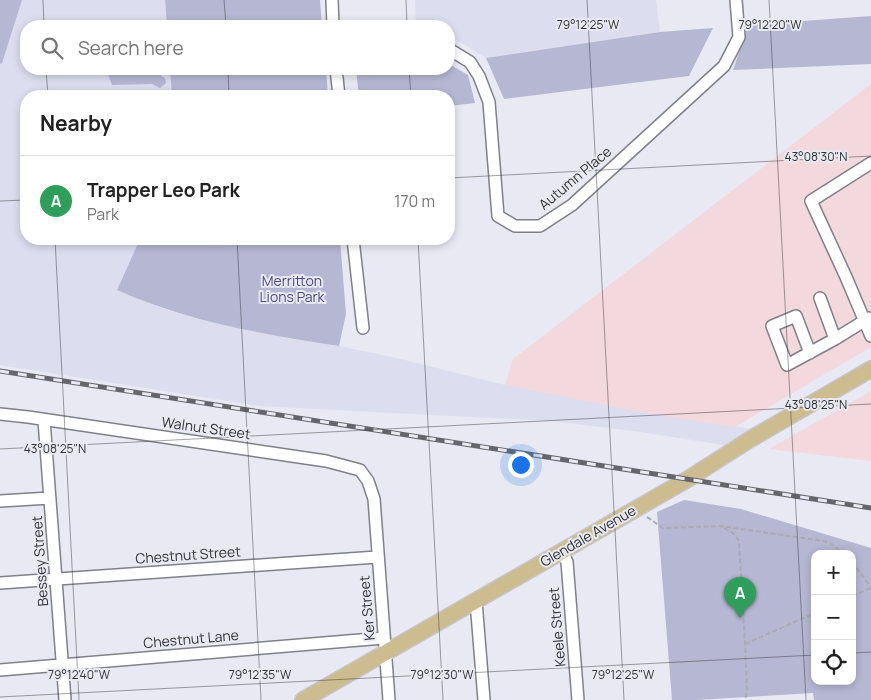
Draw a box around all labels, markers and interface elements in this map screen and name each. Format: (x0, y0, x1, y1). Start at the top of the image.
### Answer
text: 79°12'25"W (557, 16, 620, 33)
text: 79°12'20"W (738, 16, 802, 33)
search box (20, 20, 455, 75)
icon: search (38, 34, 66, 62)
text: Search here (78, 35, 184, 61)
text: Nearby (40, 109, 112, 137)
street label: Autumn Place (534, 142, 615, 214)
text: 43°08'30"N (785, 148, 847, 165)
text: Trapper Leo Park (87, 177, 240, 203)
text: A (51, 190, 61, 212)
text: 170 m (394, 190, 435, 212)
text: Park (87, 203, 119, 225)
park label: Merritton Lions Park (259, 271, 326, 306)
text: 43°08'25"N (785, 396, 847, 413)
street label: Walnut Street (160, 412, 252, 443)
text: 43°08'25"N (24, 440, 86, 457)
your location (508, 452, 534, 478)
street label: Glendale Avenue (536, 500, 639, 571)
street label: Bessey Street (27, 515, 52, 607)
street label: Chestnut Street (135, 541, 242, 568)
map controls (811, 550, 856, 685)
button: + (811, 550, 856, 595)
street label: Ker Street (354, 575, 379, 641)
pin: A (724, 577, 756, 618)
street label: Keele Street (544, 586, 569, 667)
button: − (811, 595, 856, 640)
street label: Chestnut Lane (142, 625, 240, 652)
button: locate (811, 640, 856, 685)
text: 79°12'40"W (48, 666, 111, 683)
text: 79°12'35"W (229, 666, 292, 683)
text: 79°12'30"W (411, 666, 474, 683)
text: 79°12'25"W (592, 666, 655, 683)

